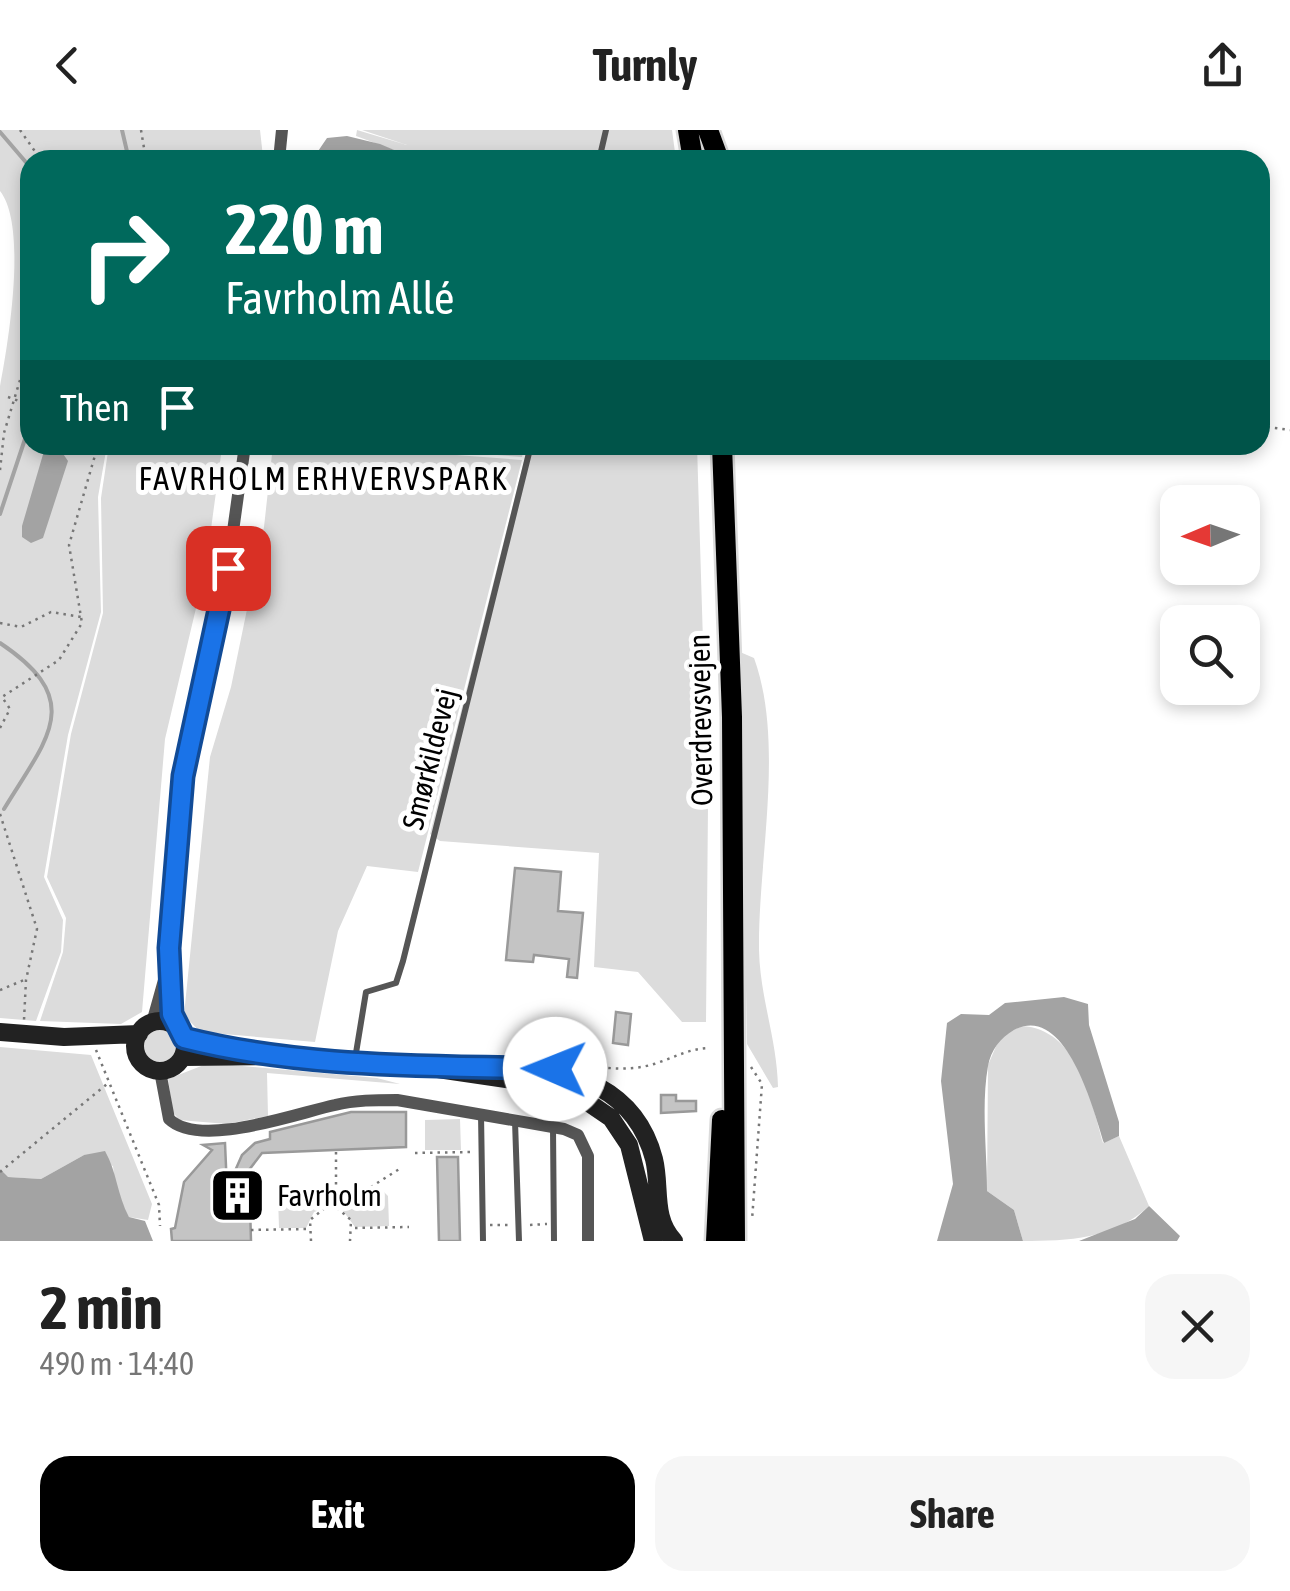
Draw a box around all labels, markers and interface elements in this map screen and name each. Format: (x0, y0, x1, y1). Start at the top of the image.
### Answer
icon: back (40, 38, 95, 93)
icon: share (1195, 38, 1250, 93)
text: Turnly (593, 39, 697, 91)
text: 220 m (225, 189, 384, 269)
icon: right (60, 190, 190, 320)
text: Favrholm Allé (225, 272, 454, 324)
icon: arrive (150, 380, 205, 435)
text: Then (60, 386, 130, 429)
district label: FAVRHOLM ERHVERVSPARK (138, 460, 510, 497)
north arrow (1160, 485, 1260, 585)
map controls (1160, 485, 1260, 705)
pin (186, 526, 271, 611)
icon: arrive (201, 541, 256, 596)
button: search (1160, 605, 1260, 705)
street label: Overdrevsvejen (682, 634, 718, 806)
street label: Smørkildevej (395, 685, 463, 833)
position arrow (503, 1017, 607, 1121)
building icon: Favrholm (208, 1166, 268, 1226)
place label: Favrholm (277, 1178, 382, 1212)
text: 2 min (40, 1273, 163, 1342)
button: close (1145, 1274, 1250, 1379)
text: 490 m · 14:40 (40, 1345, 194, 1382)
button: Exit (40, 1456, 635, 1571)
button: Share (655, 1456, 1250, 1571)

